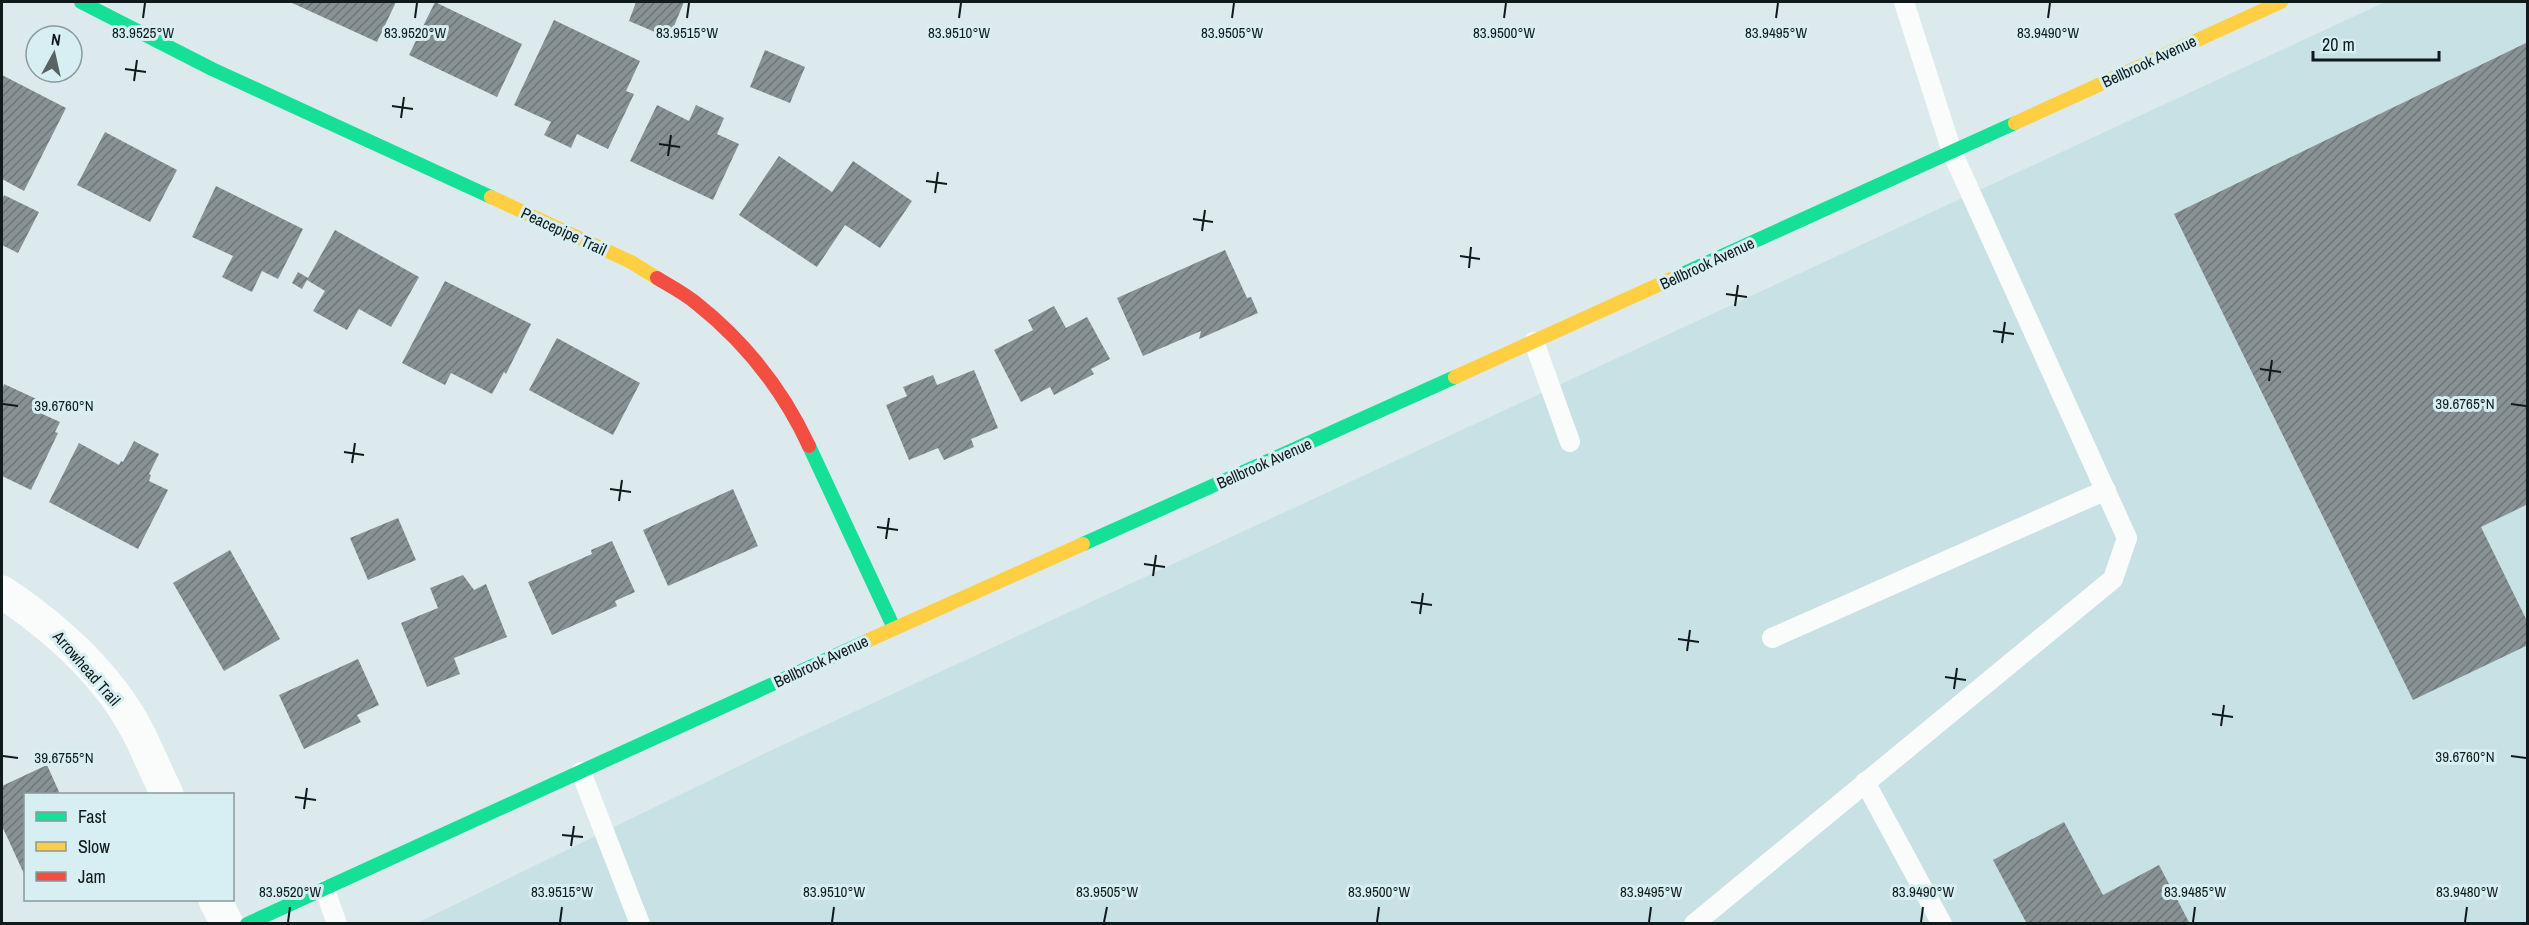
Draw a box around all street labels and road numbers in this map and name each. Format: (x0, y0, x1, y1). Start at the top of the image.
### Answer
street label: Bellbrook Avenue (2098, 30, 2200, 92)
street label: Peacepipe Trail (518, 202, 610, 260)
street label: Bellbrook Avenue (1656, 232, 1758, 294)
street label: Bellbrook Avenue (1213, 432, 1315, 494)
street label: Arrowhead Trail (48, 625, 126, 710)
street label: Bellbrook Avenue (770, 630, 872, 692)

